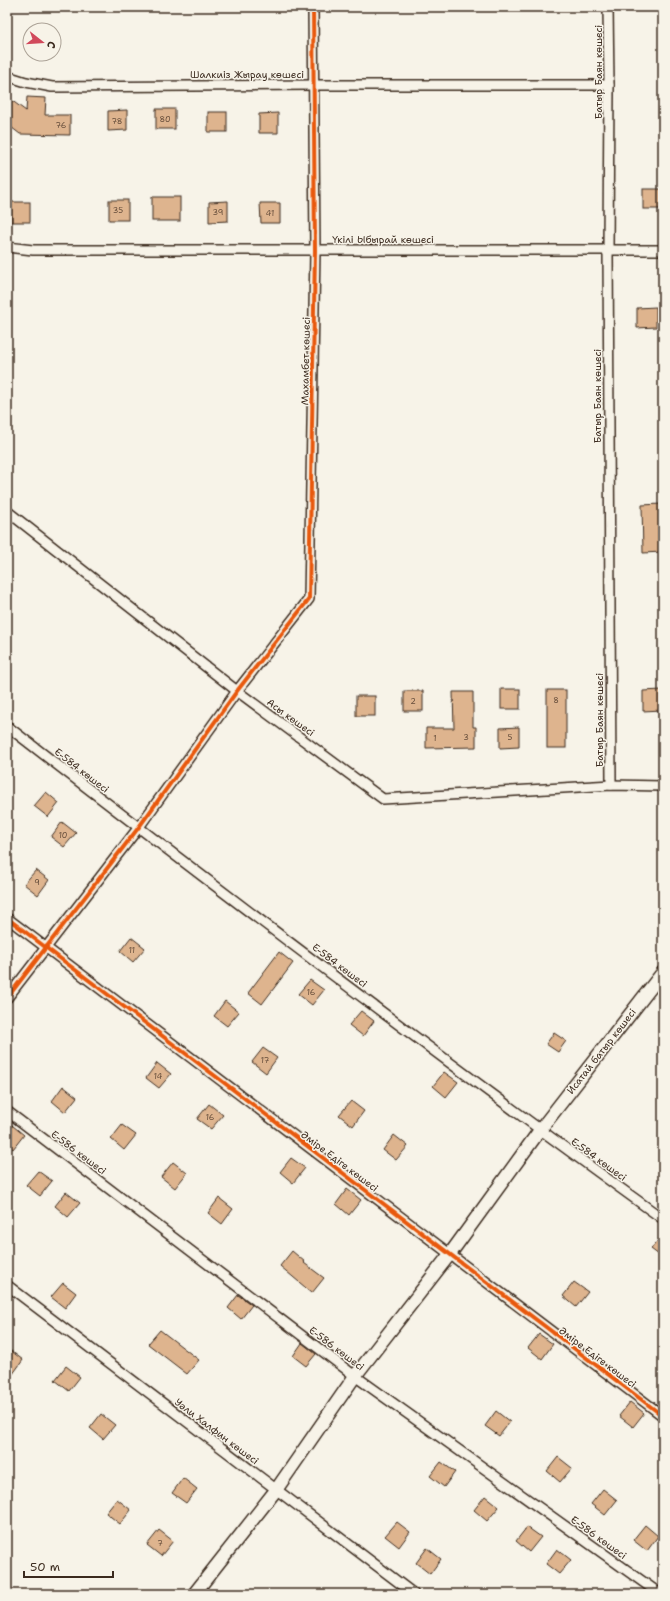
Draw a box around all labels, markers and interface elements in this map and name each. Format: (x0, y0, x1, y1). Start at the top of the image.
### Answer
north arrow (22, 22, 62, 62)
street label: Батыр Баян көшесі (592, 25, 605, 119)
text: С (43, 39, 59, 50)
street label: Шалкиіз Жырау көшесі (190, 68, 304, 81)
house number: 80 (159, 114, 171, 125)
house number: 78 (112, 116, 122, 127)
house number: 76 (56, 120, 67, 131)
house number: 35 (113, 205, 123, 216)
house number: 39 (213, 207, 223, 218)
house number: 41 (266, 208, 274, 219)
street label: Үкілі Ыбырай көшесі (332, 233, 434, 246)
street label: Махамбет көшесі (298, 317, 313, 405)
street label: Батыр Баян көшесі (591, 349, 604, 443)
street label: Батыр Баян көшесі (593, 673, 606, 767)
house number: 8 (553, 695, 559, 706)
street label: Асы көшесі (264, 696, 317, 739)
house number: 2 (410, 696, 416, 707)
house number: 3 (463, 732, 469, 743)
house number: 5 (508, 732, 513, 743)
house number: 1 (433, 733, 437, 744)
street label: Е-584 көшесі (52, 745, 112, 796)
house number: 10 (59, 830, 67, 841)
house number: 9 (34, 877, 40, 888)
street label: Е-584 көшесі (310, 940, 370, 990)
house number: 11 (129, 945, 135, 956)
house number: 16 (307, 987, 316, 998)
street label: Исатай батыр көшесі (564, 1006, 639, 1097)
house number: 17 (261, 1055, 270, 1066)
house number: 14 (154, 1071, 163, 1082)
house number: 16 (206, 1112, 215, 1123)
street label: Е-586 көшесі (49, 1127, 109, 1177)
street label: Әміре Едіге көшесі (299, 1128, 381, 1195)
street label: Е-584 көшесі (568, 1135, 629, 1184)
street label: Е-586 көшесі (307, 1323, 367, 1373)
street label: Әміре Едіге көшесі (557, 1324, 639, 1391)
street label: Уәли Халфин көшесі (172, 1396, 261, 1467)
street label: Е-586 көшесі (568, 1513, 629, 1562)
house number: 7 (157, 1538, 163, 1549)
scale bar (24, 1553, 113, 1579)
text: 50 m (30, 1559, 60, 1575)

